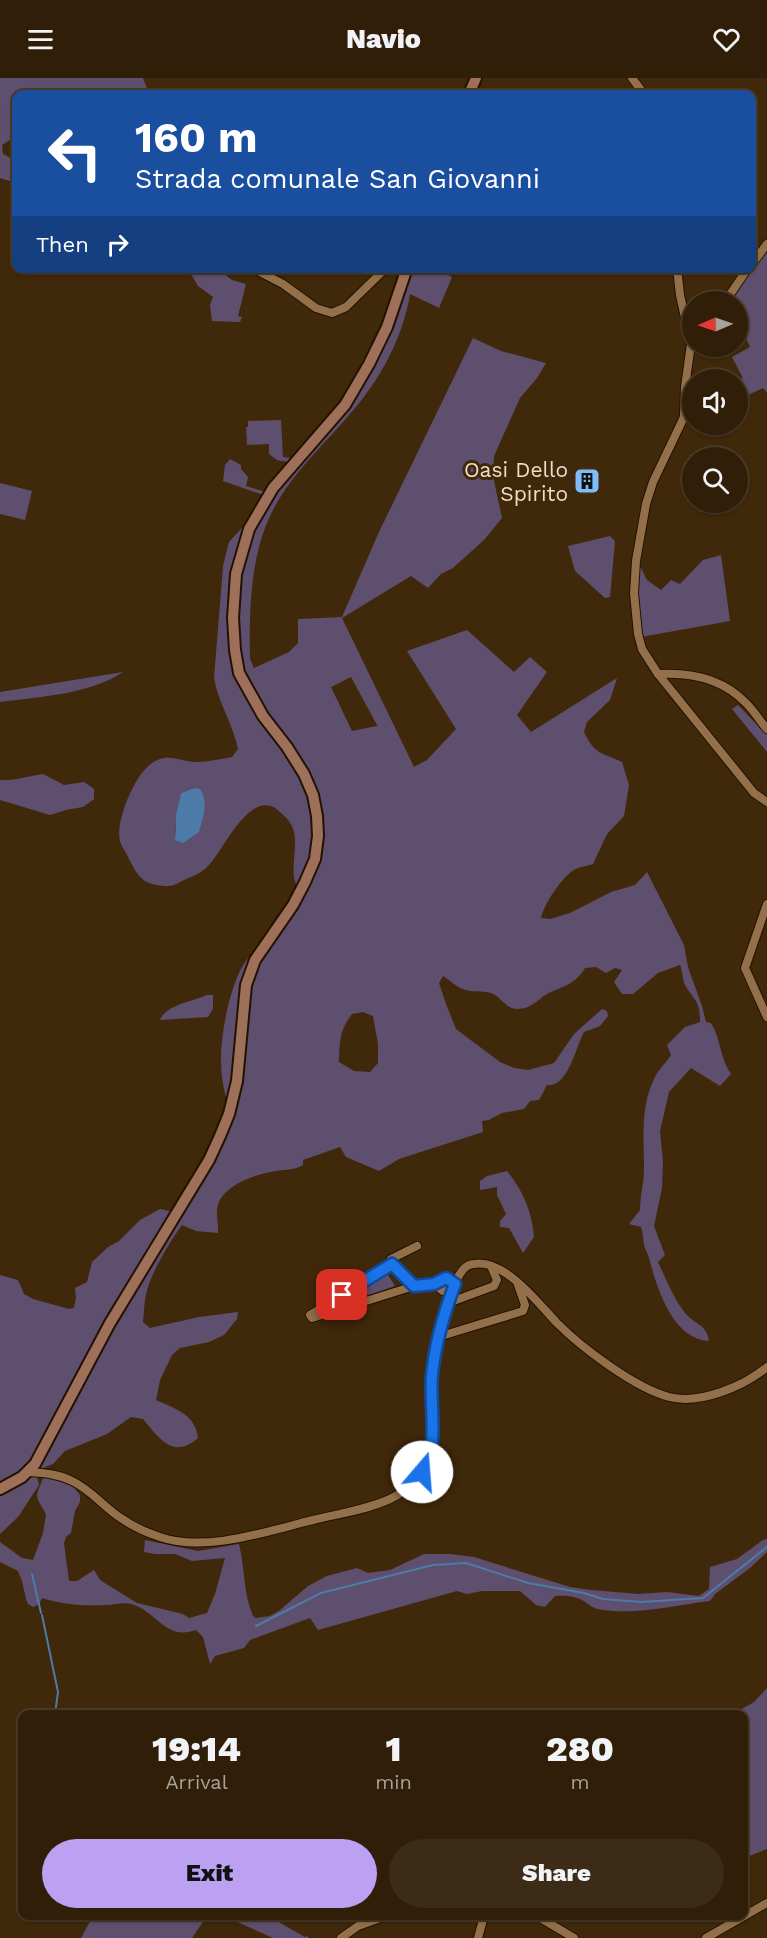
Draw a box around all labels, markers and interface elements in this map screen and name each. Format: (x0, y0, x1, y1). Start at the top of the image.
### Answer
icon: menu (24, 23, 57, 56)
text: Navio (346, 23, 421, 55)
icon: heart (710, 23, 743, 56)
text: 160 m (135, 113, 258, 162)
icon: left (36, 114, 114, 192)
text: Strada comunale San Giovanni (135, 163, 540, 195)
icon: right (101, 228, 134, 261)
text: Then (36, 232, 89, 257)
north arrow (682, 291, 748, 357)
map controls (682, 291, 748, 513)
button: sound (682, 369, 748, 435)
button: search (682, 447, 748, 513)
place label: Oasi Dello Spirito (464, 457, 568, 506)
building icon: Oasi Dello Spirito (572, 466, 602, 496)
pin (316, 1269, 367, 1320)
icon: arrive (325, 1278, 358, 1311)
position arrow (390, 1440, 454, 1504)
text: 19:14 (152, 1728, 241, 1770)
text: 1 (386, 1728, 402, 1770)
text: 280 (546, 1728, 614, 1770)
text: Arrival (165, 1770, 228, 1794)
text: min (375, 1770, 412, 1794)
text: m (570, 1770, 589, 1794)
button: Exit (42, 1839, 377, 1908)
button: Share (389, 1839, 724, 1908)

